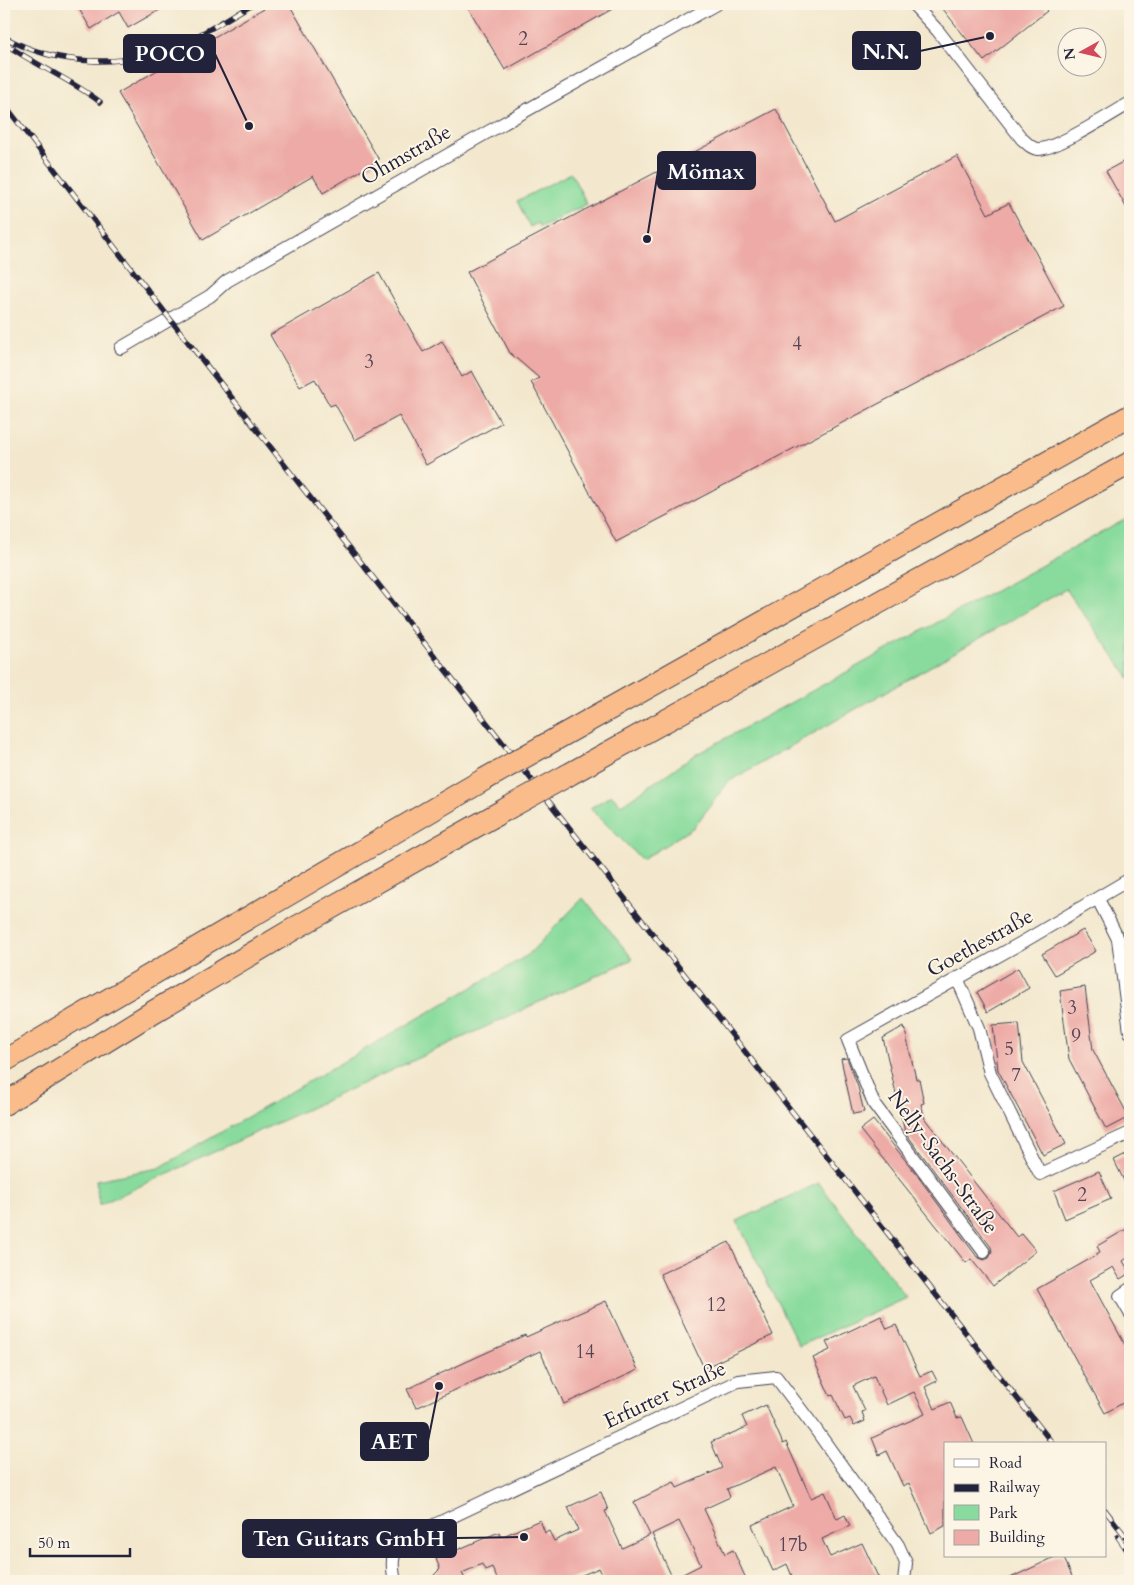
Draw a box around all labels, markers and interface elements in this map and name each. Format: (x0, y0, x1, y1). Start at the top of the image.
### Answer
house number: 2 (518, 26, 528, 52)
north arrow (1056, 28, 1106, 78)
callout: N.N. (853, 32, 920, 69)
callout: POCO (124, 35, 215, 72)
text: N.N. (862, 37, 910, 67)
text: POCO (135, 39, 205, 69)
text: N (1059, 46, 1080, 61)
street label: Ohmstraße (356, 117, 456, 193)
callout: Mömax (658, 152, 755, 189)
text: Mömax (667, 157, 745, 187)
house number: 4 (792, 331, 802, 357)
house number: 3 (364, 349, 374, 375)
street label: Goethestraße (922, 902, 1038, 984)
house number: 3 (1067, 995, 1077, 1021)
house number: 9 (1071, 1023, 1081, 1049)
house number: 5 (1004, 1036, 1014, 1062)
house number: 7 (1011, 1062, 1021, 1088)
street label: Nelly-Sachs-Straße (881, 1084, 1005, 1240)
house number: 2 (1077, 1182, 1087, 1208)
house number: 12 (706, 1292, 726, 1318)
house number: 14 (575, 1339, 595, 1365)
street label: Erfurter Straße (599, 1354, 731, 1436)
callout: AET (361, 1423, 428, 1460)
text: AET (371, 1427, 417, 1457)
legend (944, 1442, 1106, 1558)
text: Road (989, 1453, 1022, 1473)
text: Railway (989, 1477, 1040, 1497)
text: Park (989, 1503, 1018, 1523)
callout: Ten Guitars GmbH (243, 1520, 456, 1557)
text: Ten Guitars GmbH (253, 1524, 445, 1554)
scale bar (30, 1525, 130, 1557)
text: Building (989, 1527, 1045, 1547)
house number: 17b (778, 1532, 808, 1558)
text: 50 m (38, 1533, 70, 1553)

